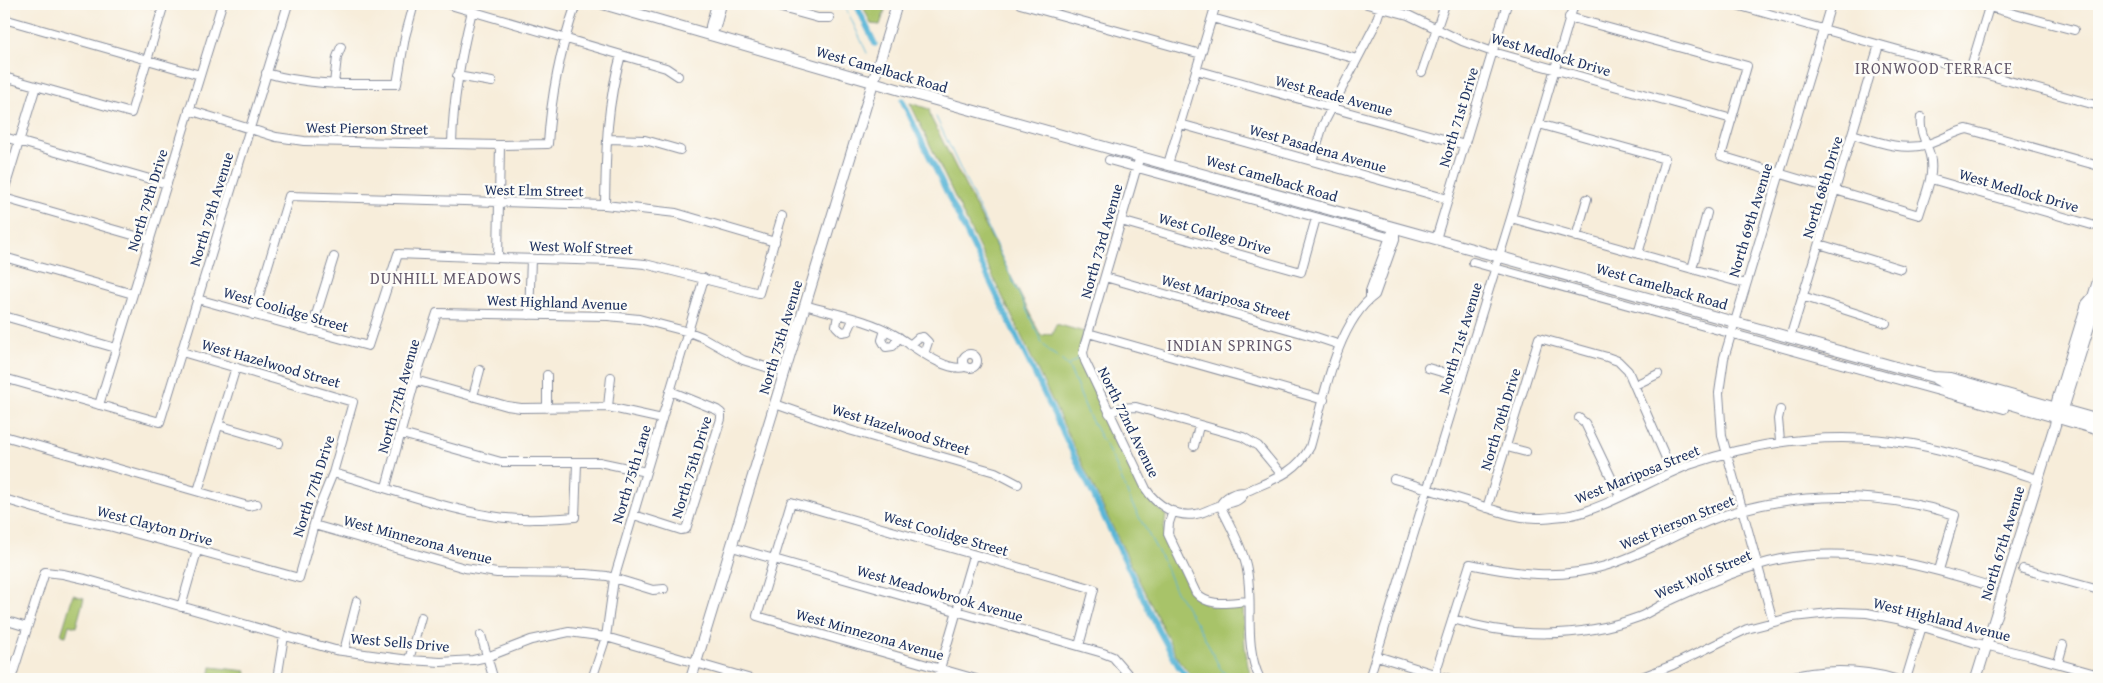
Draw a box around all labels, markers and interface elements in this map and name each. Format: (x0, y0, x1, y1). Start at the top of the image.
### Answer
street label: West Medlock Drive (1489, 27, 1613, 81)
street label: West Camelback Road (814, 40, 950, 98)
district label: IRONWOOD TERRACE (1855, 56, 2013, 80)
street label: North 71st Drive (1433, 65, 1483, 169)
street label: West Reade Avenue (1273, 69, 1395, 121)
street label: West Pierson Street (306, 116, 429, 140)
street label: West Pasadena Avenue (1247, 118, 1389, 178)
street label: North 68th Drive (1796, 133, 1848, 241)
street label: North 79th Drive (121, 146, 173, 254)
street label: North 79th Avenue (184, 149, 238, 269)
street label: West Camelback Road (1204, 149, 1340, 207)
street label: North 69th Avenue (1723, 160, 1777, 280)
street label: West Medlock Drive (1957, 163, 2081, 217)
street label: West Elm Street (484, 179, 584, 201)
street label: North 73rd Avenue (1075, 181, 1127, 301)
street label: West College Drive (1156, 207, 1274, 259)
street label: West Wolf Street (529, 235, 634, 259)
street label: West Camelback Road (1594, 257, 1730, 315)
district label: DUNHILL MEADOWS (370, 266, 522, 290)
street label: West Mariposa Street (1159, 268, 1294, 326)
street label: North 75th Avenue (753, 277, 807, 397)
street label: North 71st Avenue (1433, 280, 1487, 396)
street label: West Coolidge Street (221, 281, 352, 337)
street label: West Highland Avenue (486, 289, 628, 315)
street label: West Hazelwood Street (199, 333, 344, 393)
district label: INDIAN SPRINGS (1167, 333, 1293, 357)
street label: North 77th Avenue (372, 336, 424, 456)
street label: North 72nd Avenue (1093, 363, 1165, 481)
street label: North 70th Drive (1474, 365, 1526, 473)
street label: West Hazelwood Street (829, 398, 973, 460)
street label: North 75th Drive (665, 413, 717, 521)
street label: North 75th Lane (606, 422, 656, 526)
street label: North 77th Drive (287, 432, 339, 540)
street label: West Mariposa Street (1571, 439, 1704, 509)
street label: North 67th Avenue (1975, 483, 2029, 603)
street label: West Pierson Street (1616, 489, 1738, 555)
street label: West Clayton Drive (95, 499, 215, 551)
street label: West Coolidge Street (881, 505, 1012, 561)
street label: West Minnezona Avenue (341, 509, 495, 569)
street label: West Wolf Street (1651, 544, 1756, 604)
street label: West Meadowbrook Avenue (854, 559, 1026, 627)
street label: West Highland Avenue (1871, 592, 2013, 646)
street label: West Minnezona Avenue (793, 603, 947, 665)
street label: West Sells Drive (350, 627, 450, 657)

